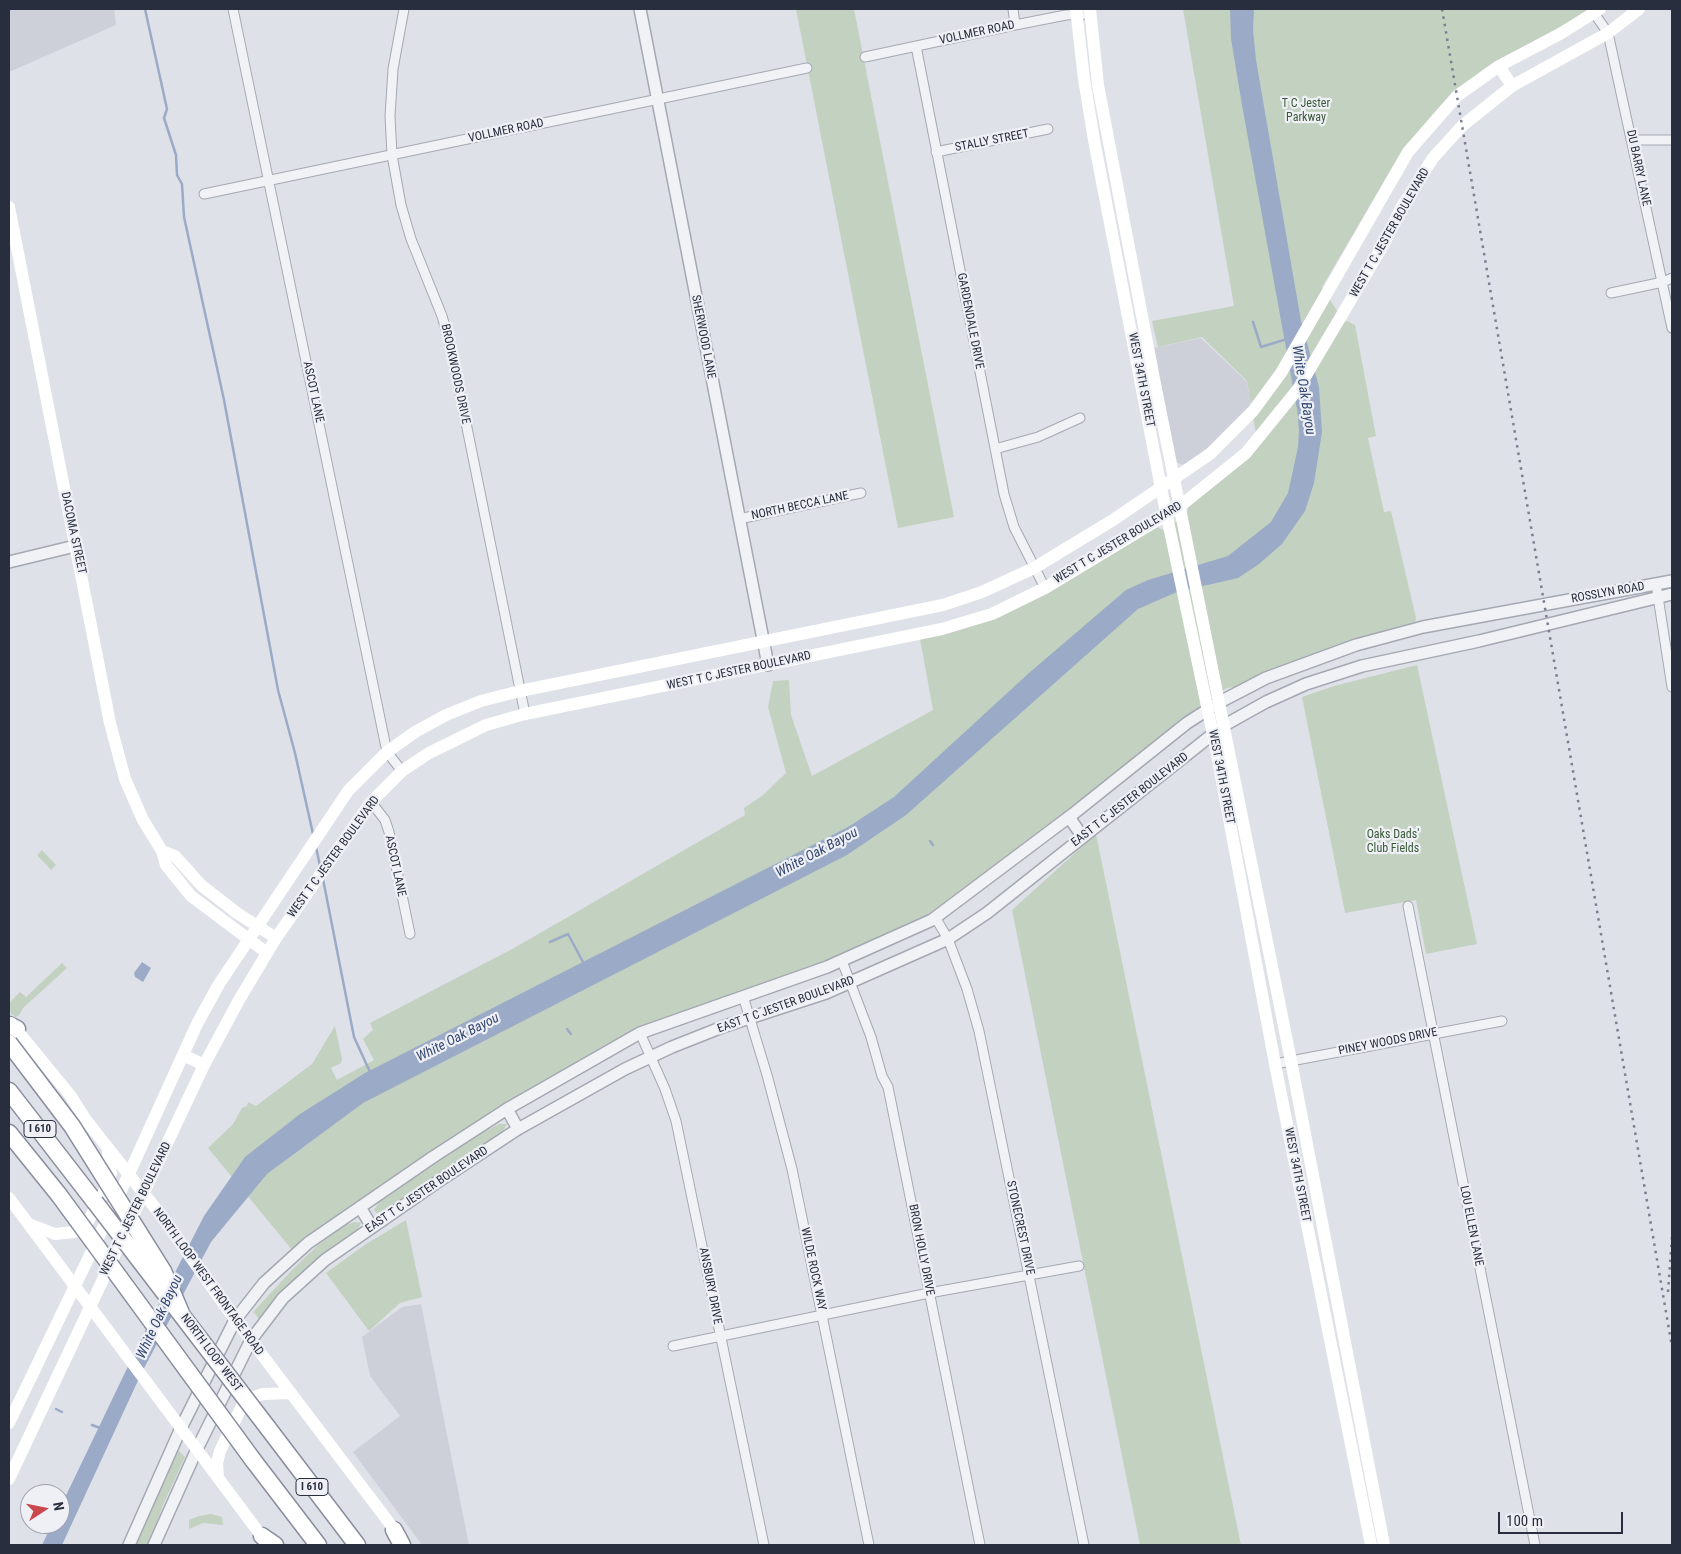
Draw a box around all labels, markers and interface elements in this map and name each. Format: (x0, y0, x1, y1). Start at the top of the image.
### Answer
street label: VOLLMER ROAD (938, 18, 1016, 48)
park label: T C Jester Parkway (1282, 97, 1330, 125)
street label: VOLLMER ROAD (467, 116, 545, 146)
street label: STALLY STREET (954, 127, 1030, 155)
street label: DU BARRY LANE (1623, 129, 1653, 207)
street label: WEST T C JESTER BOULEVARD (1347, 166, 1433, 300)
street label: GARDENDALE DRIVE (954, 272, 986, 370)
street label: SHERWOOD LANE (688, 294, 718, 380)
street label: BROOKWOODS DRIVE (437, 323, 473, 425)
street label: WEST 34TH STREET (1125, 332, 1157, 428)
water label: White Oak Bayou (1288, 344, 1318, 436)
street label: ASCOT LANE (299, 360, 327, 424)
street label: NORTH BECCA LANE (750, 489, 850, 523)
street label: DACOMA STREET (57, 491, 89, 575)
street label: WEST T C JESTER BOULEVARD (1051, 499, 1185, 587)
street label: ROSSLYN ROAD (1570, 579, 1646, 607)
street label: WEST T C JESTER BOULEVARD (666, 649, 812, 693)
street label: WEST 34TH STREET (1205, 729, 1237, 825)
street label: EAST T C JESTER BOULEVARD (1069, 750, 1191, 850)
street label: WEST T C JESTER BOULEVARD (285, 793, 383, 921)
water label: White Oak Bayou (773, 824, 861, 882)
park label: Oaks Dads' Club Fields (1367, 828, 1419, 856)
street label: ASCOT LANE (381, 834, 409, 898)
street label: EAST T C JESTER BOULEVARD (716, 974, 856, 1036)
water label: White Oak Bayou (414, 1010, 502, 1066)
street label: PINEY WOODS DRIVE (1337, 1025, 1439, 1059)
road number: I 610 (24, 1120, 56, 1138)
street label: WEST 34TH STREET (1281, 1127, 1313, 1223)
street label: WEST T C JESTER BOULEVARD (97, 1140, 175, 1278)
street label: EAST T C JESTER BOULEVARD (363, 1144, 491, 1236)
street label: STONECREST DRIVE (1003, 1179, 1037, 1277)
street label: LOU ELLEN LANE (1456, 1185, 1486, 1267)
street label: BRON HOLLY DRIVE (905, 1203, 937, 1297)
street label: NORTH LOOP WEST FRONTAGE ROAD (150, 1205, 266, 1359)
street label: WILDE ROCK WAY (797, 1226, 829, 1312)
street label: ANSBURY DRIVE (695, 1246, 725, 1326)
water label: White Oak Bayou (133, 1273, 187, 1361)
street label: NORTH LOOP WEST (177, 1311, 245, 1395)
road number: I 610 (296, 1478, 328, 1495)
north arrow (20, 1484, 70, 1534)
text: N (50, 1501, 67, 1512)
scale bar (1501, 1502, 1626, 1534)
text: 100 m (1506, 1512, 1543, 1530)

